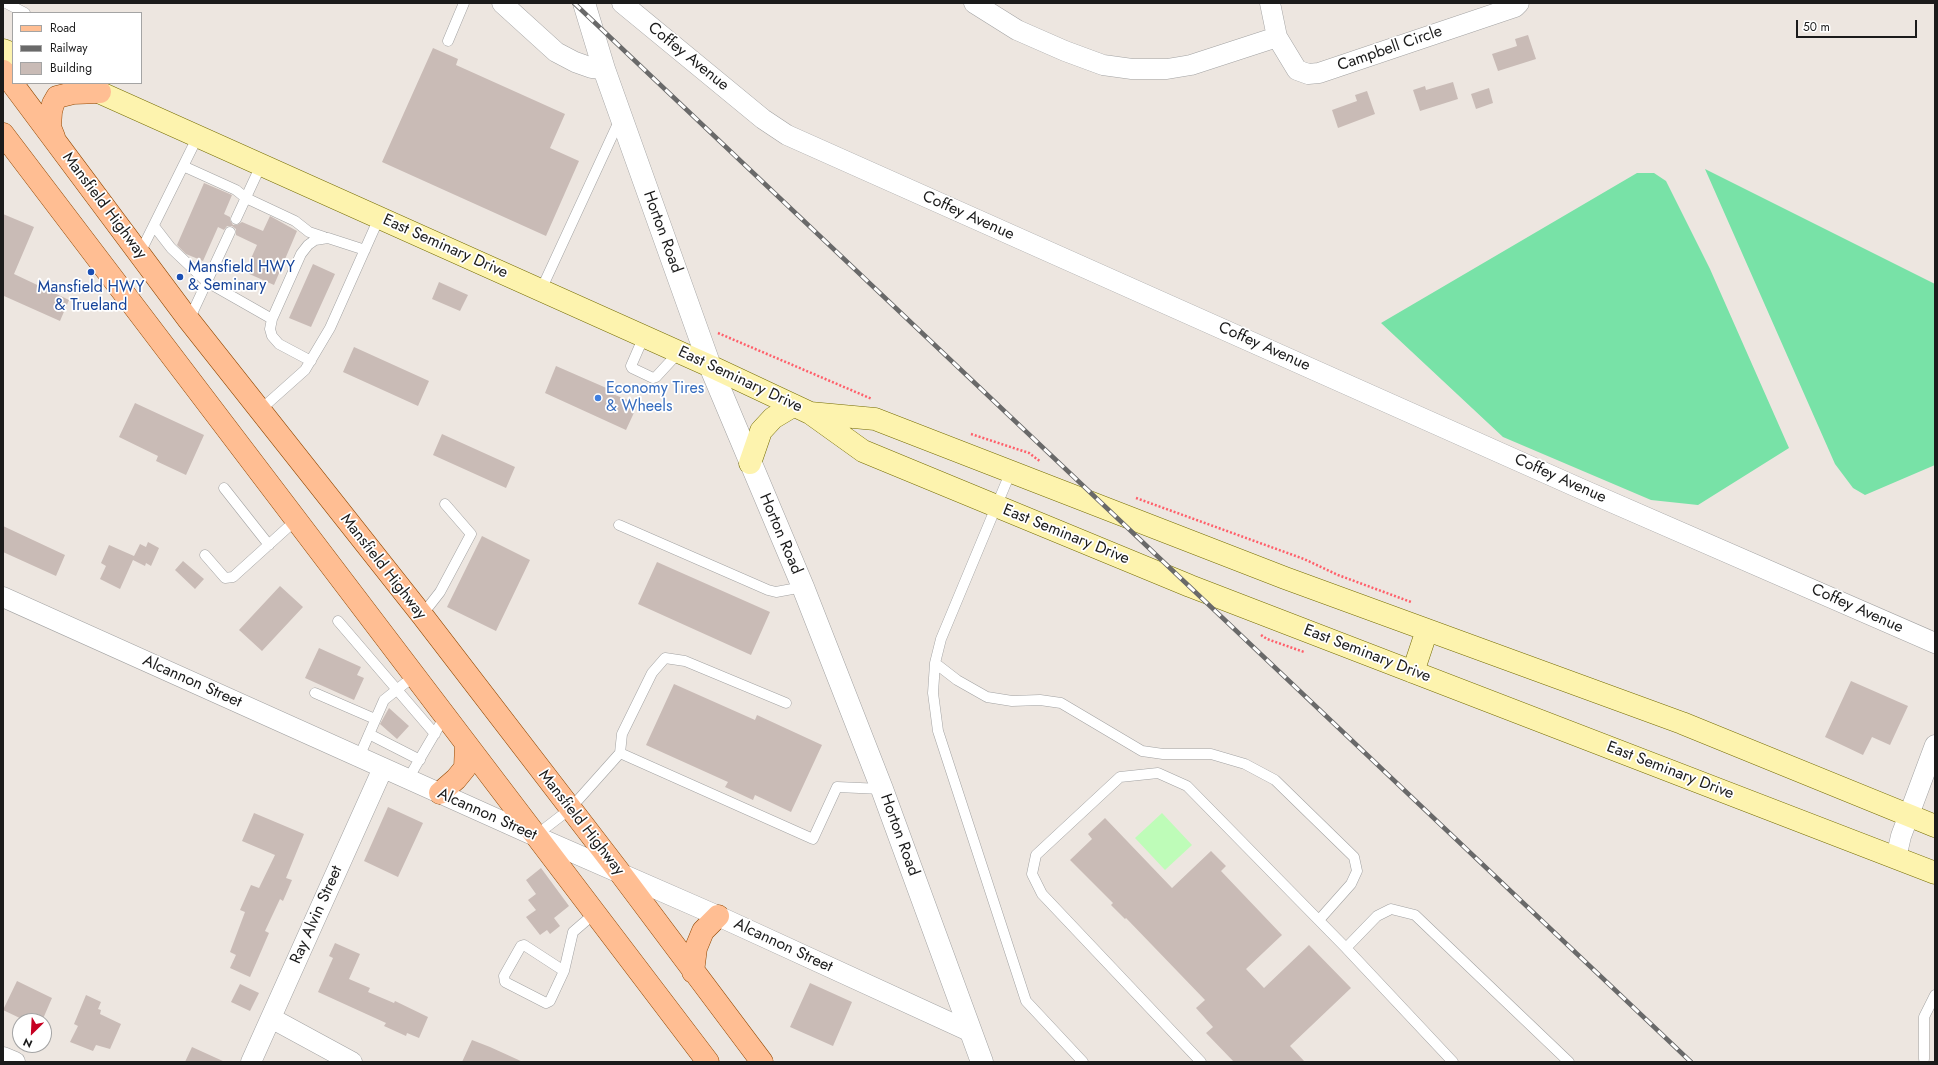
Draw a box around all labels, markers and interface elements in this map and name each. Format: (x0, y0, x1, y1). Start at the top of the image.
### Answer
legend (12, 12, 142, 84)
scale bar (1798, 12, 1919, 38)
text: 50 m (1803, 18, 1830, 36)
text: Road (50, 19, 76, 37)
street label: Coffey Avenue (644, 19, 732, 95)
street label: Campbell Circle (1335, 22, 1445, 76)
text: Railway (50, 39, 88, 57)
text: Building (50, 59, 92, 77)
street label: Mansfield Highway (58, 149, 150, 263)
street label: Coffey Avenue (919, 187, 1017, 245)
street label: Horton Road (638, 188, 686, 276)
street label: East Seminary Drive (380, 211, 510, 283)
place label: Mansfield HWY & Seminary (188, 258, 295, 296)
marker: Mansfield HWY & Trueland (86, 267, 96, 277)
marker: Mansfield HWY & Seminary (175, 272, 185, 282)
place label: Mansfield HWY & Trueland (38, 278, 144, 316)
street label: Coffey Avenue (1215, 318, 1313, 376)
street label: East Seminary Drive (675, 343, 805, 417)
place label: Economy Tires & Wheels (606, 379, 704, 417)
marker: Economy Tires & Wheels (593, 393, 603, 403)
street label: Coffey Avenue (1511, 450, 1609, 508)
street label: Horton Road (754, 491, 806, 577)
street label: East Seminary Drive (1000, 501, 1132, 569)
street label: Mansfield Highway (336, 510, 430, 624)
street label: Coffey Avenue (1808, 580, 1906, 638)
street label: East Seminary Drive (1301, 621, 1433, 687)
street label: Alcannon Street (139, 652, 245, 712)
street label: East Seminary Drive (1604, 738, 1736, 804)
street label: Mansfield Highway (534, 766, 628, 880)
street label: Alcannon Street (434, 785, 540, 845)
street label: Horton Road (875, 791, 923, 879)
street label: Ray Alvin Street (287, 863, 347, 967)
street label: Alcannon Street (731, 915, 835, 977)
north arrow (12, 1013, 52, 1053)
text: N (20, 1034, 35, 1052)

